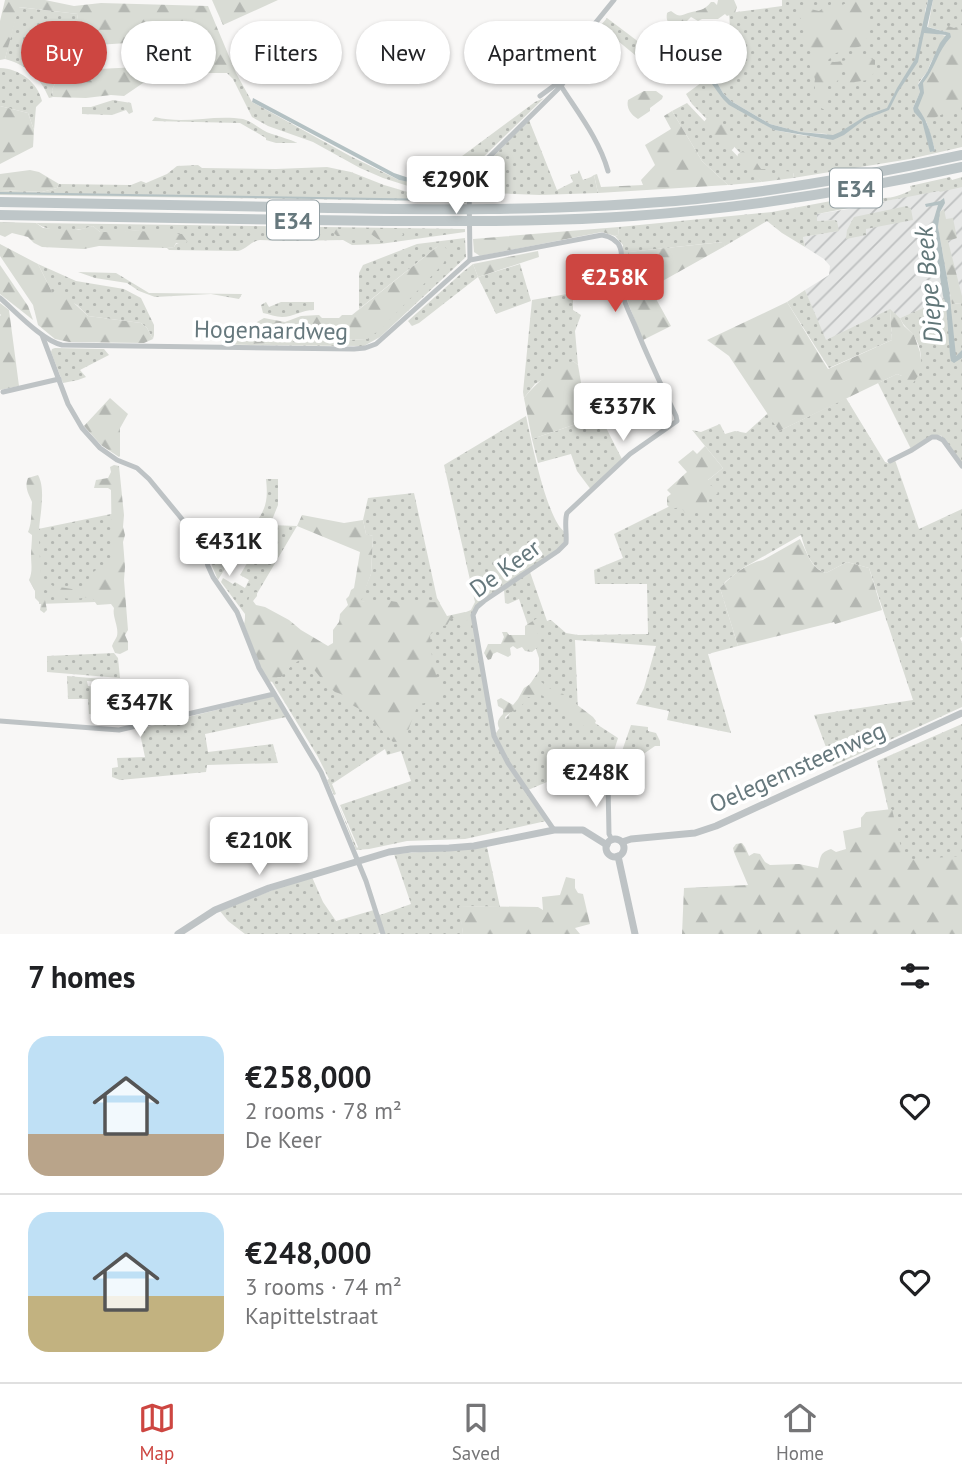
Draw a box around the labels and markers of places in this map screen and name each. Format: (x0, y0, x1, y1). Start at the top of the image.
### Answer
pin: €290K (407, 156, 505, 216)
pin: €258K (566, 254, 664, 314)
pin: €337K (574, 384, 672, 443)
pin: €431K (180, 518, 278, 578)
pin: €347K (91, 680, 189, 739)
pin: €248K (547, 750, 645, 809)
pin: €210K (210, 818, 308, 877)

